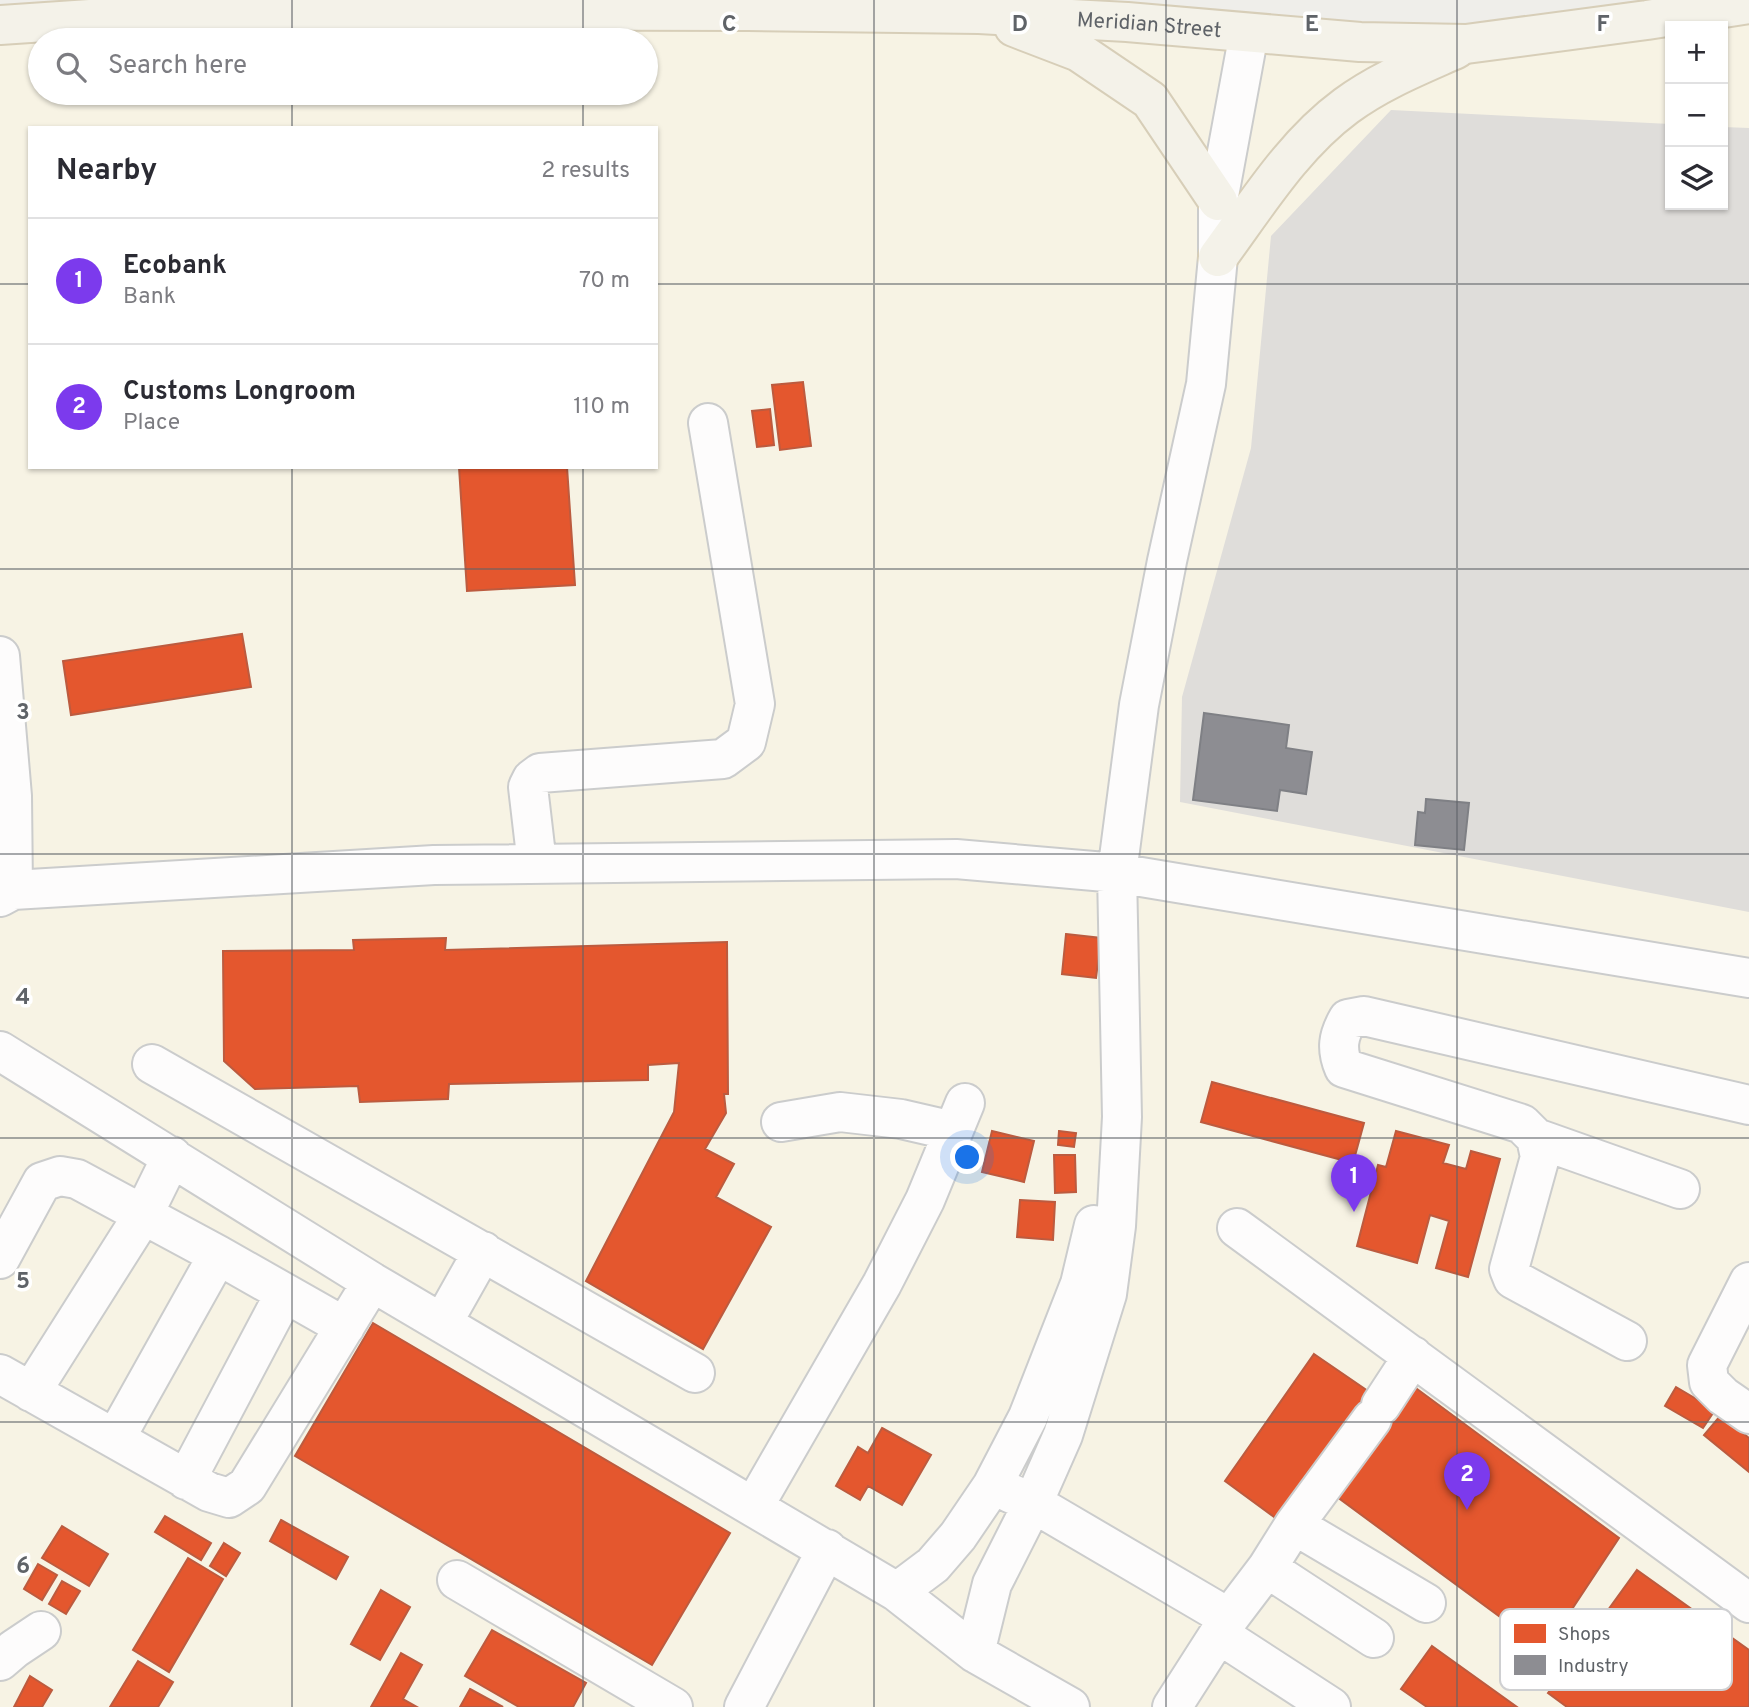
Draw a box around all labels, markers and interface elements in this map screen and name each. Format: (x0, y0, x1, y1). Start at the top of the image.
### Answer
street label: Meridian Street (1076, 7, 1222, 45)
text: C (722, 11, 736, 40)
text: D (1012, 11, 1028, 40)
text: E (1305, 11, 1319, 40)
text: F (1596, 11, 1610, 40)
map controls (1665, 21, 1728, 210)
button: + (1665, 21, 1728, 84)
search box (28, 28, 658, 105)
icon: search (52, 48, 90, 86)
text: Search here (108, 50, 247, 83)
button: − (1665, 84, 1728, 147)
button: layers (1665, 147, 1728, 210)
text: Nearby (56, 153, 157, 190)
text: 2 results (541, 157, 630, 186)
text: Ecobank (123, 250, 227, 283)
text: 1 (74, 267, 84, 296)
text: 70 m (579, 267, 630, 296)
text: Bank (123, 283, 176, 312)
text: Customs Longroom (123, 376, 356, 409)
text: 2 (72, 393, 86, 422)
text: 110 m (573, 393, 630, 422)
text: Place (123, 409, 180, 438)
text: 3 (16, 699, 30, 728)
text: 4 (16, 984, 30, 1013)
your location (950, 1140, 984, 1174)
pin: 1 (1331, 1154, 1377, 1212)
text: 5 (16, 1268, 30, 1297)
pin: 2 (1444, 1452, 1490, 1510)
text: 6 (16, 1553, 30, 1582)
legend (1500, 1609, 1732, 1690)
text: Shops (1558, 1623, 1610, 1647)
text: Industry (1558, 1655, 1628, 1679)

